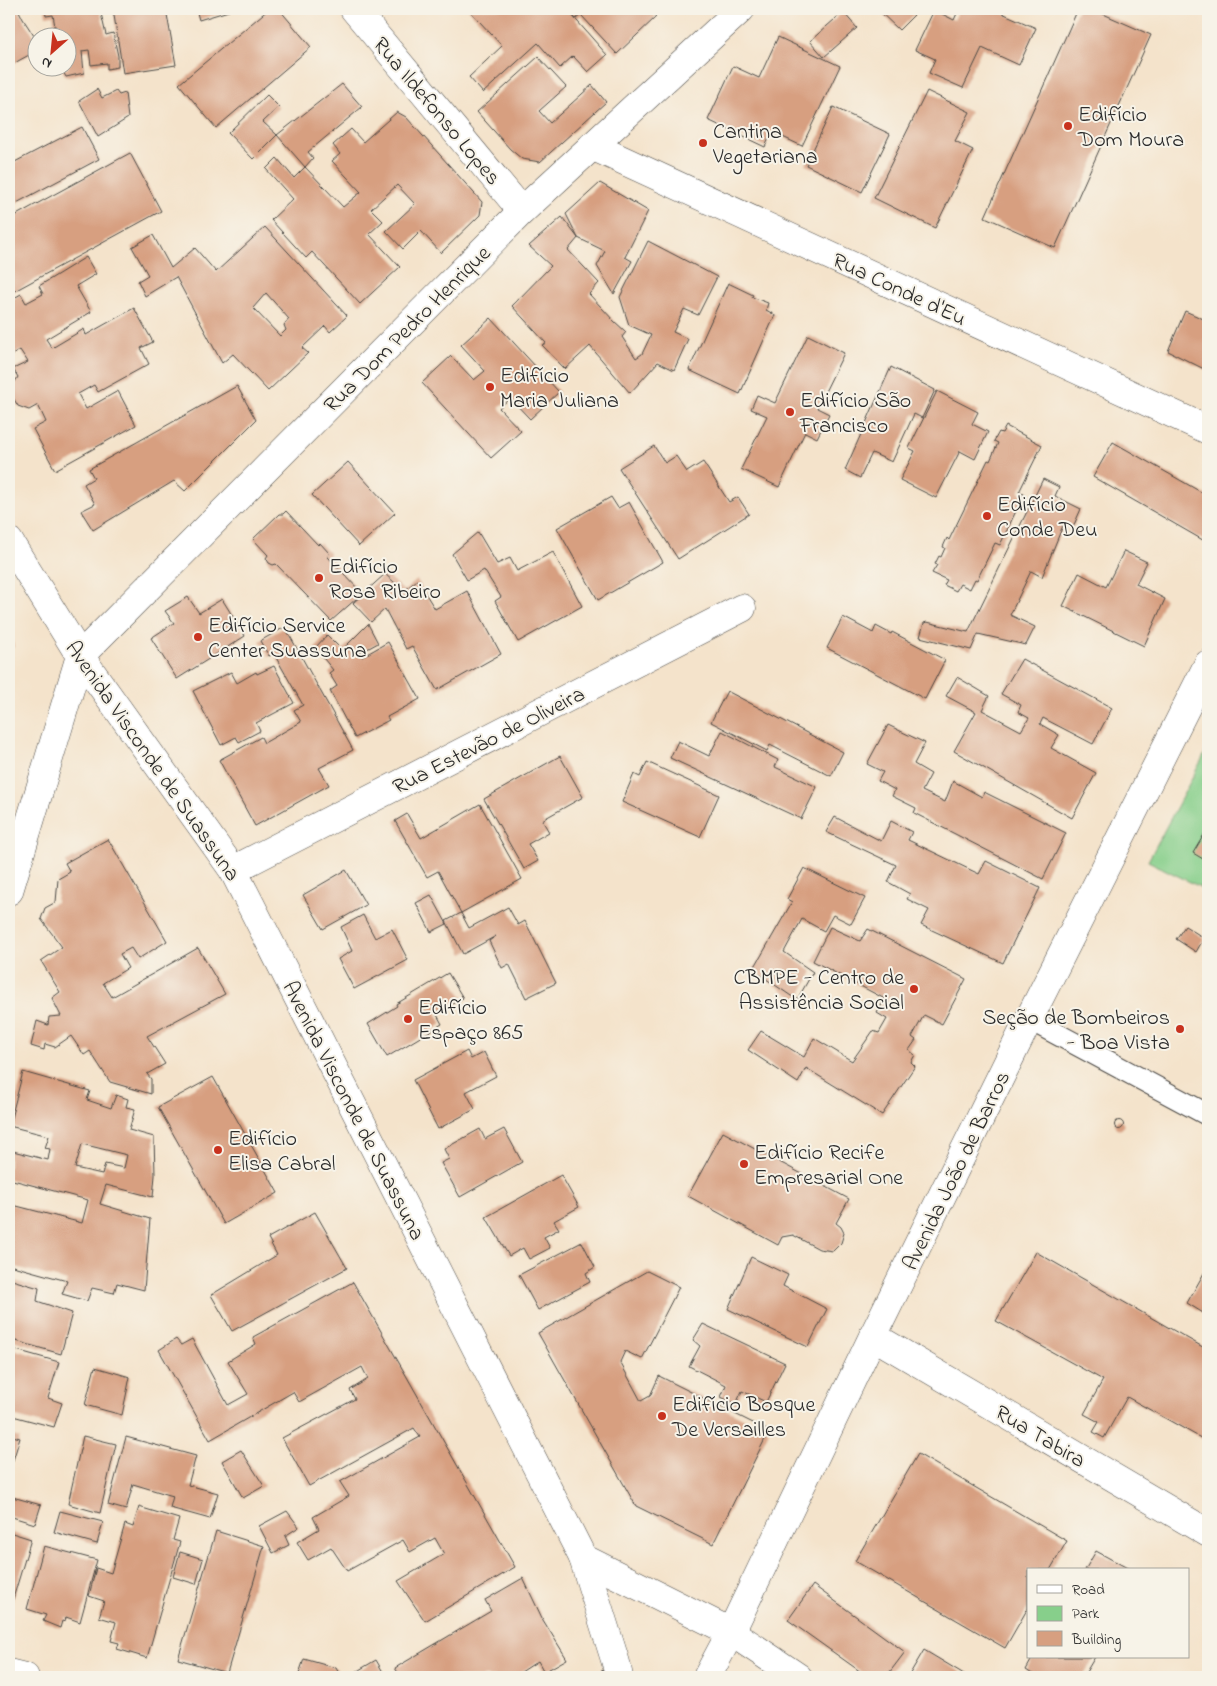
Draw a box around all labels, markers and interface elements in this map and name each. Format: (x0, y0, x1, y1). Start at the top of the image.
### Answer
north arrow (28, 28, 78, 78)
street label: Rua Ildefonso Lopes (364, 31, 507, 193)
text: N (38, 51, 56, 74)
place label: Edifício Dom Moura (1077, 100, 1184, 157)
place label: Cantina Vegetariana (712, 117, 818, 175)
marker: Edifício Dom Moura (1062, 120, 1074, 132)
marker: Cantina Vegetariana (697, 137, 709, 149)
street label: Rua Dom Pedro Henrique (317, 239, 499, 421)
street label: Rua Conde d'Eu (826, 246, 971, 336)
place label: Edifício Maria Juliana (500, 361, 619, 418)
marker: Edifício Maria Juliana (484, 381, 496, 393)
place label: Edifício São Francisco (799, 386, 911, 443)
marker: Edifício São Francisco (784, 406, 796, 418)
place label: Edifício Conde Deu (997, 490, 1098, 547)
marker: Edifício Conde Deu (981, 510, 993, 522)
place label: Edifício Rosa Ribeiro (329, 552, 441, 609)
marker: Edifício Rosa Ribeiro (313, 572, 325, 584)
place label: Edifício Service Center Suassuna (208, 611, 367, 668)
marker: Edifício Service Center Suassuna (192, 631, 204, 643)
street label: Avenida Visconde de Suassuna (56, 635, 247, 889)
street label: Rua Estevão de Oliveira (388, 679, 591, 804)
place label: CBMPE - Centro de Assistência Social (734, 963, 904, 1020)
street label: Avenida Visconde de Suassuna (273, 976, 432, 1247)
marker: CBMPE - Centro de Assistência Social (908, 983, 920, 995)
place label: Edifício Espaço 865 (418, 993, 524, 1050)
place label: Seção de Bombeiros - Boa Vista (982, 1003, 1170, 1060)
marker: Edifício Espaço 865 (402, 1013, 414, 1025)
marker: Seção de Bombeiros - Boa Vista (1174, 1023, 1186, 1035)
street label: Avenida João de Barros (896, 1066, 1020, 1276)
place label: Edifício Elisa Cabral (228, 1124, 336, 1181)
place label: Edifício Recife Empresarial One (754, 1138, 903, 1195)
marker: Edifício Elisa Cabral (212, 1144, 224, 1156)
marker: Edifício Recife Empresarial One (738, 1158, 750, 1170)
place label: Edifício Bosque De Versailles (671, 1390, 816, 1447)
street label: Rua Tabira (988, 1398, 1091, 1477)
marker: Edifício Bosque De Versailles (656, 1410, 668, 1422)
legend (1027, 1568, 1190, 1658)
text: Road (1072, 1579, 1105, 1601)
text: Park (1072, 1603, 1100, 1625)
text: Building (1071, 1629, 1121, 1652)

